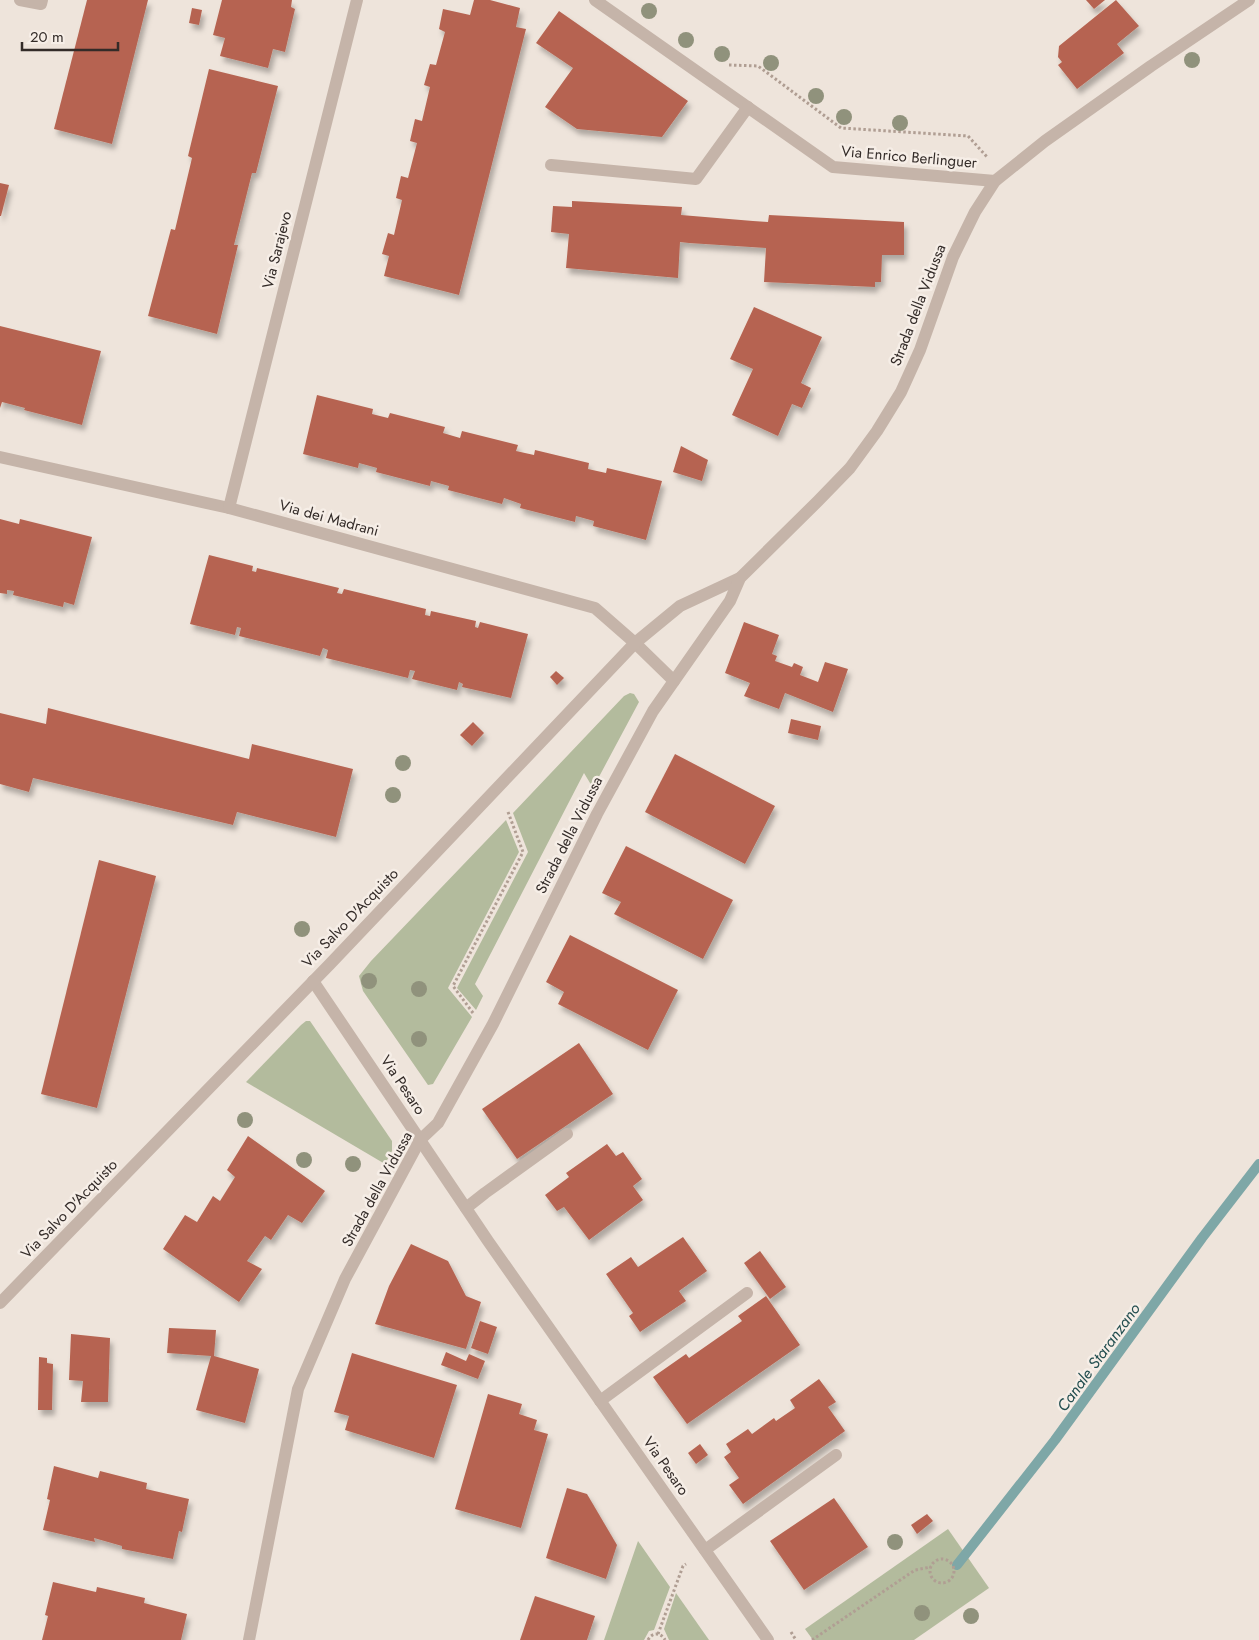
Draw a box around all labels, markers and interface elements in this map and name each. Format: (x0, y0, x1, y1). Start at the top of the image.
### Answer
scale bar (22, 20, 119, 52)
text: 20 m (30, 26, 64, 48)
street label: Via Enrico Berlinguer (840, 140, 979, 174)
street label: Via Sarajevo (257, 209, 297, 291)
street label: Strada della Vidussa (885, 241, 951, 369)
street label: Via dei Madrani (277, 494, 381, 542)
street label: Strada della Vidussa (530, 773, 608, 897)
street label: Via Salvo D'Acquisto (297, 863, 403, 973)
street label: Via Pesaro (375, 1051, 431, 1119)
street label: Strada della Vidussa (336, 1127, 418, 1251)
street label: Via Salvo D'Acquisto (16, 1154, 122, 1264)
water label: Canale Staranzano (1051, 1298, 1146, 1416)
street label: Via Pesaro (638, 1432, 694, 1500)

